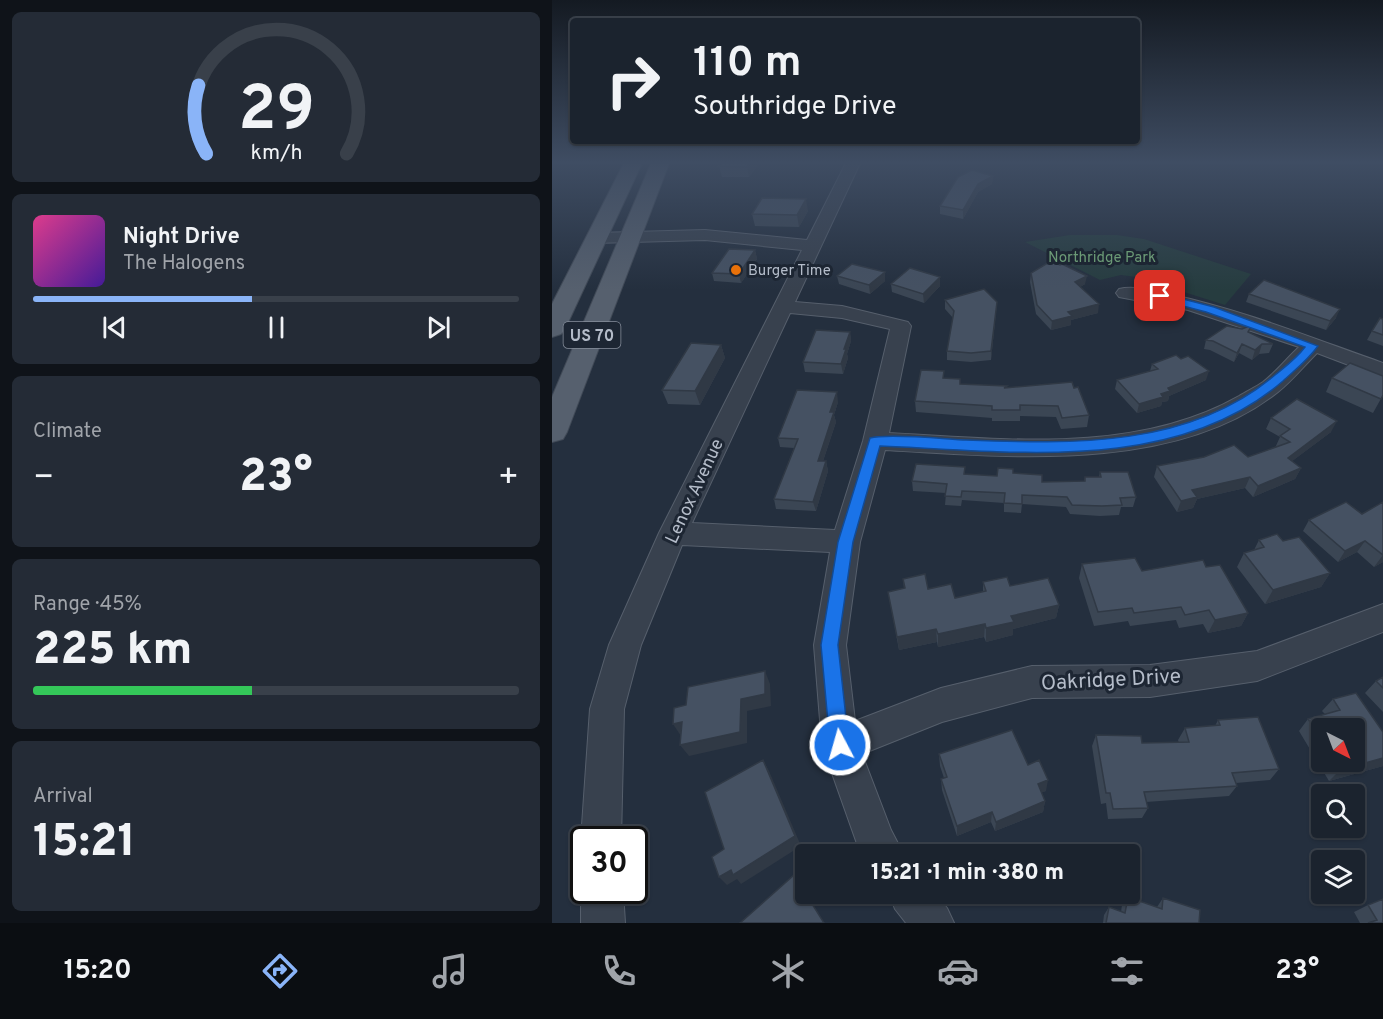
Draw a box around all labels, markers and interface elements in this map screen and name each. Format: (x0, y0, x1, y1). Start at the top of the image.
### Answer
text: 110 m (693, 38, 802, 91)
icon: right (594, 42, 672, 120)
text: 29 (238, 73, 314, 152)
text: Southridge Drive (693, 90, 896, 124)
text: km/h (250, 140, 302, 167)
text: Night Drive (123, 224, 240, 251)
park label: Northridge Park (1048, 249, 1156, 268)
text: The Halogens (123, 251, 245, 277)
place label: Burger Time (748, 262, 831, 281)
marker: Burger Time (729, 263, 743, 277)
pin (1134, 270, 1185, 321)
icon: arrive (1143, 279, 1176, 312)
icon: previous (98, 311, 131, 344)
icon: pause (260, 311, 293, 344)
icon: next (422, 311, 455, 344)
road number: US 70 (564, 322, 620, 348)
text: Climate (33, 419, 102, 445)
street label: Lenox Avenue (661, 436, 730, 548)
text: 23° (239, 450, 313, 507)
text: − (33, 458, 54, 500)
text: + (498, 458, 519, 500)
text: Range · 45% (33, 592, 142, 618)
text: 225 km (33, 623, 192, 680)
street label: Oakridge Drive (1040, 663, 1182, 698)
position arrow (808, 713, 872, 777)
north arrow (1311, 718, 1365, 772)
map controls (1311, 718, 1365, 904)
text: Arrival (33, 784, 93, 810)
button: search (1311, 784, 1365, 838)
text: 15:21 (33, 815, 136, 872)
speed limit sign: 30 (570, 826, 648, 904)
button: layers (1311, 850, 1365, 904)
text: 15:21 · 1 min · 380 m (871, 860, 1064, 887)
icon: directions (259, 950, 301, 992)
icon: music (429, 950, 471, 992)
icon: phone (598, 950, 640, 992)
icon: climate (767, 950, 809, 992)
icon: car (937, 950, 979, 992)
icon: filters (1106, 950, 1148, 992)
text: 15:20 (64, 954, 132, 988)
text: 23° (1275, 954, 1319, 988)

